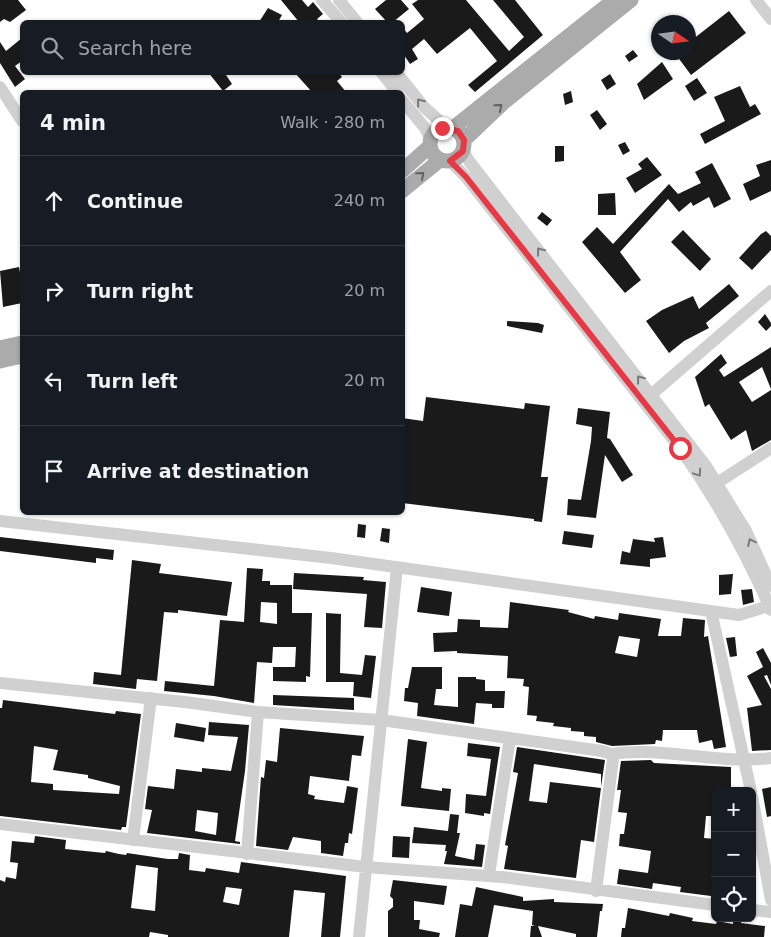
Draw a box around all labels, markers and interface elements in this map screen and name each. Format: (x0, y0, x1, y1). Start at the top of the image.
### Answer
north arrow (651, 15, 696, 60)
search box (20, 20, 405, 75)
icon: search (38, 34, 66, 62)
text: Search here (78, 37, 192, 59)
one-way arrow (417, 99, 425, 108)
one-way arrow (493, 103, 502, 112)
text: 4 min (40, 111, 106, 135)
text: Walk · 280 m (280, 113, 385, 132)
route end (431, 117, 454, 140)
one-way arrow (416, 172, 425, 181)
icon: ahead (40, 187, 68, 215)
text: Continue (87, 190, 183, 212)
text: 240 m (334, 191, 385, 210)
one-way arrow (537, 248, 545, 257)
icon: right (40, 277, 68, 305)
text: Turn right (87, 280, 193, 302)
text: 20 m (344, 281, 385, 300)
icon: left (40, 367, 68, 395)
text: Turn left (87, 370, 178, 392)
text: 20 m (344, 371, 385, 390)
one-way arrow (637, 375, 646, 384)
route start (669, 437, 692, 460)
icon: arrive (40, 457, 68, 485)
text: Arrive at destination (87, 460, 309, 482)
one-way arrow (691, 468, 701, 477)
one-way arrow (747, 538, 757, 547)
map controls (711, 787, 756, 922)
button: + (711, 787, 756, 832)
button: − (711, 832, 756, 877)
button: locate (711, 877, 756, 922)

